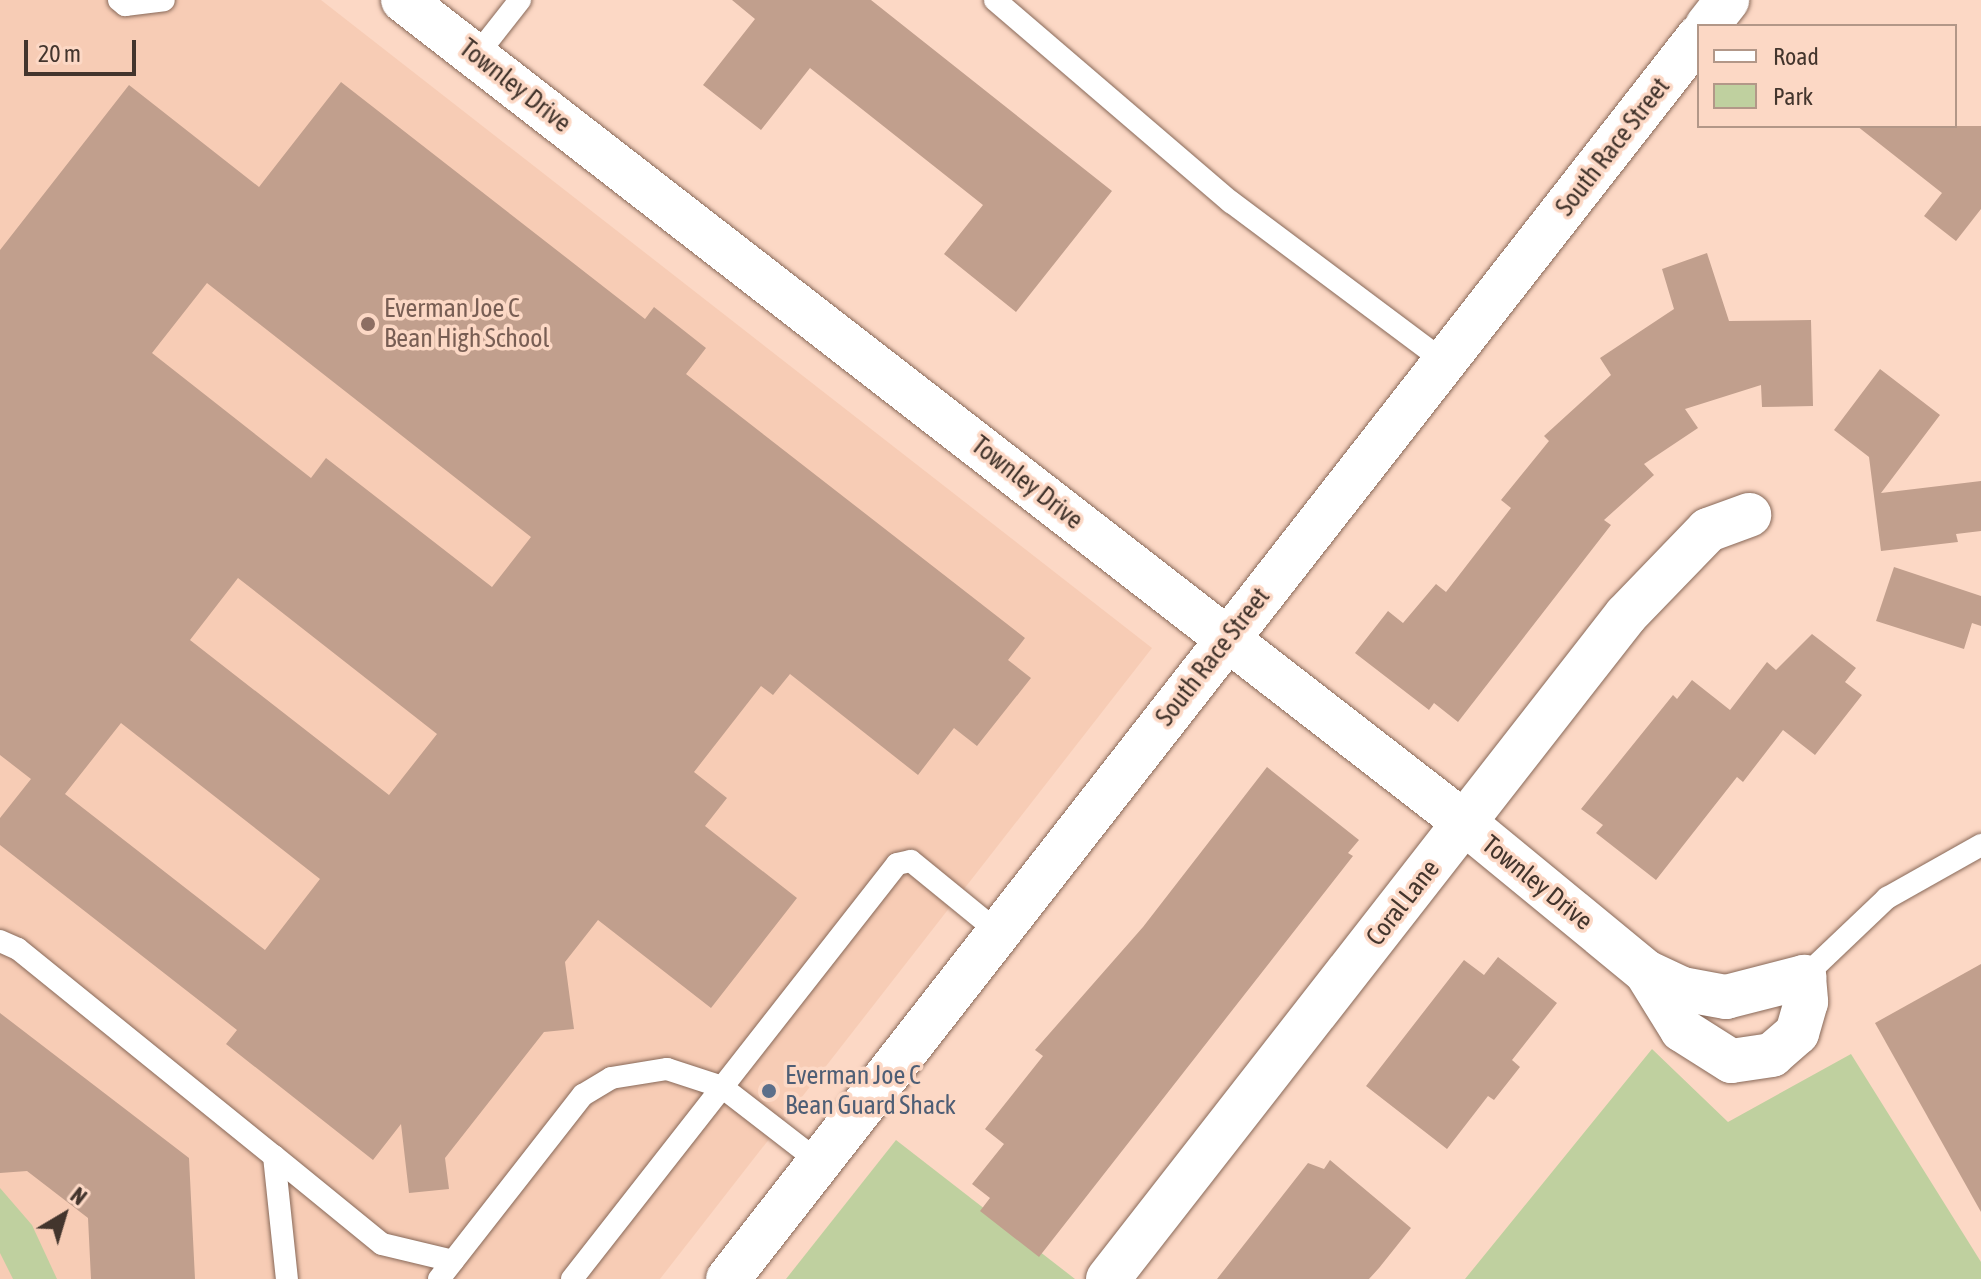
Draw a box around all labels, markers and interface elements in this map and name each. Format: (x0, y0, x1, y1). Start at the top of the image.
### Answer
scale bar (28, 24, 140, 74)
legend (1697, 24, 1957, 128)
street label: Townley Drive (453, 33, 577, 139)
text: 20 m (38, 40, 81, 67)
text: Road (1773, 43, 1819, 70)
street label: South Race Street (1549, 72, 1677, 222)
text: Park (1773, 83, 1813, 110)
place label: Everman Joe C Bean High School (384, 293, 549, 354)
marker: Everman Joe C Bean High School (359, 315, 377, 333)
street label: Townley Drive (965, 430, 1089, 536)
street label: South Race Street (1149, 582, 1277, 732)
street label: Townley Drive (1476, 829, 1598, 937)
street label: Coral Lane (1360, 854, 1446, 952)
place label: Everman Joe C Bean Guard Shack (785, 1060, 956, 1122)
marker: Everman Joe C Bean Guard Shack (760, 1082, 778, 1100)
north arrow (24, 1175, 104, 1255)
text: N (66, 1182, 92, 1210)

